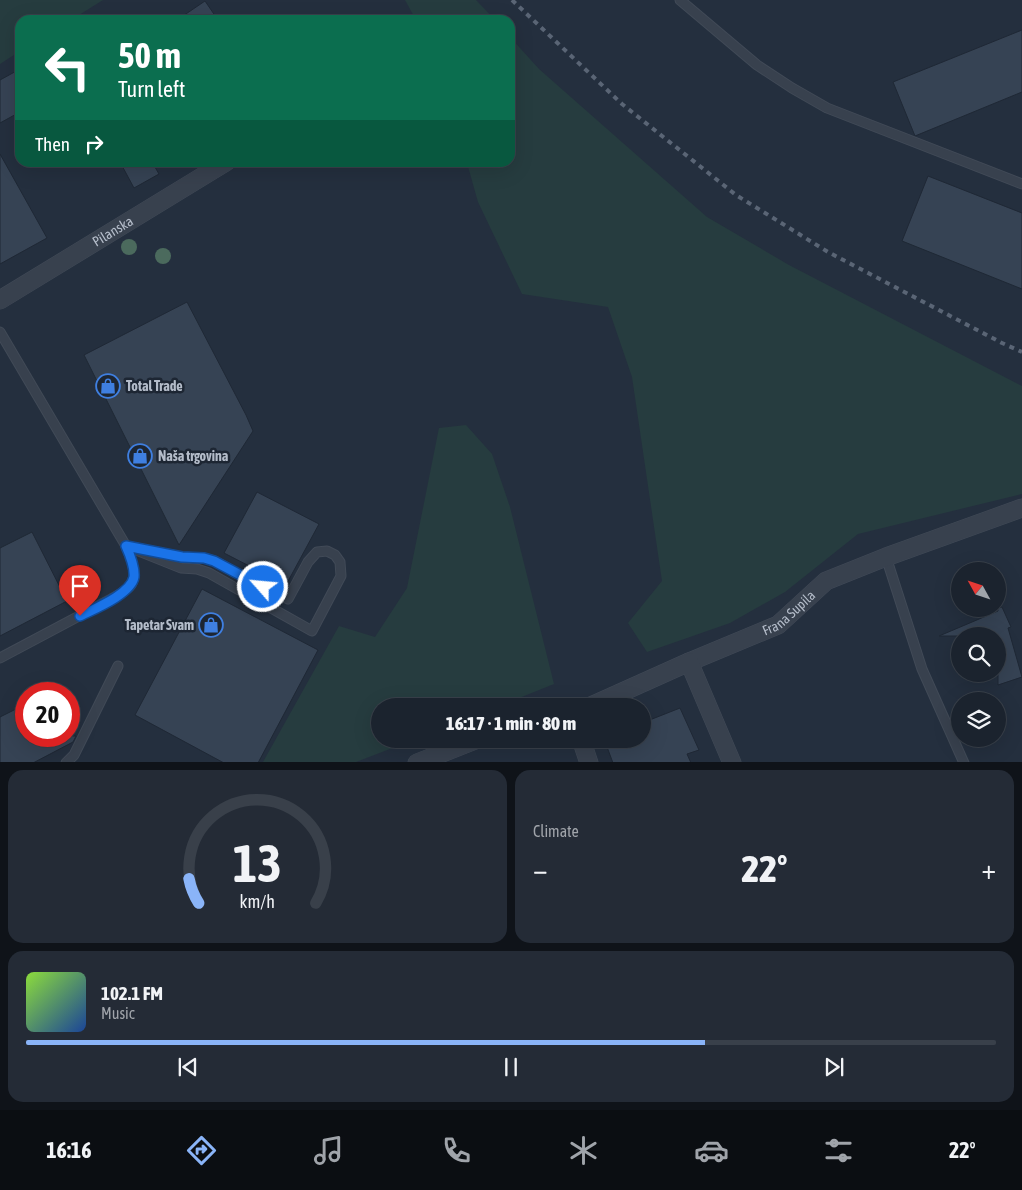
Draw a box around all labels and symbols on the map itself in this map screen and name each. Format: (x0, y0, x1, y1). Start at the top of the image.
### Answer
street label: Pilanska (89, 213, 136, 250)
shop icon: Total Trade (95, 373, 121, 399)
place label: Total Trade (126, 378, 183, 394)
shop icon: Naša trgovina (127, 443, 153, 469)
place label: Naša trgovina (158, 448, 229, 464)
position arrow (236, 560, 288, 612)
north arrow (951, 562, 1006, 618)
pin (59, 565, 101, 616)
street label: Frana Supila (760, 587, 818, 639)
shop icon: Tapetar Svam (198, 612, 224, 638)
place label: Tapetar Svam (125, 617, 194, 633)
speed limit sign: 20 (15, 682, 80, 747)

